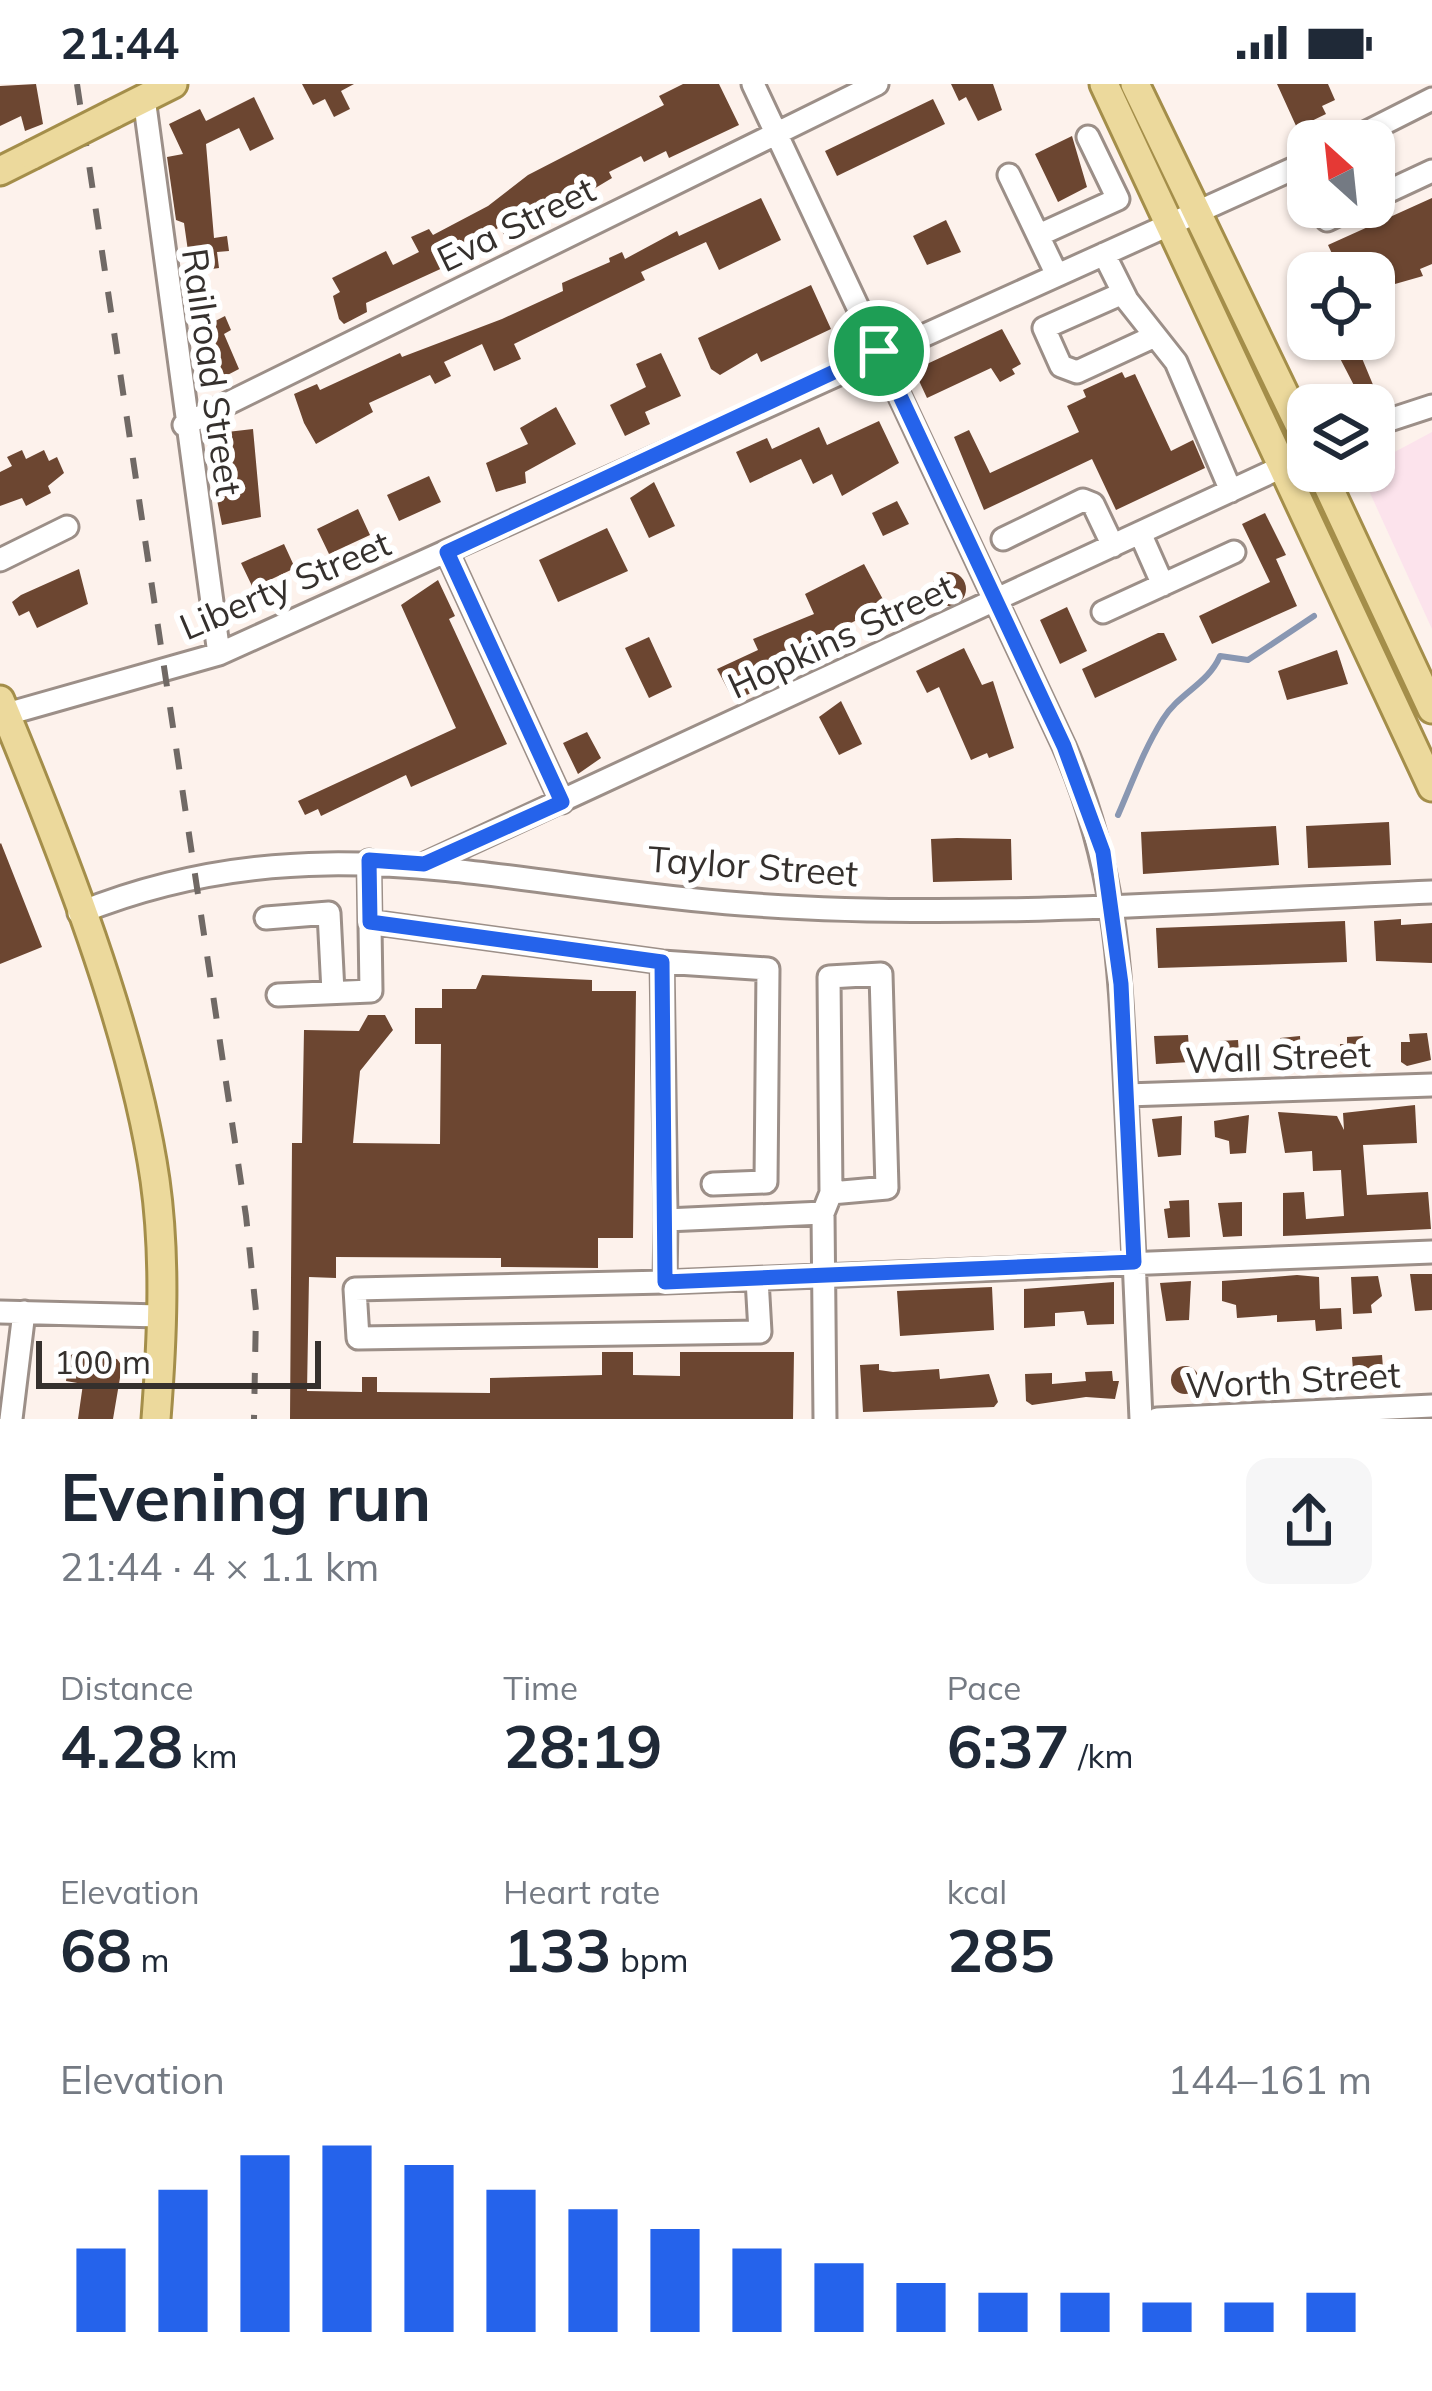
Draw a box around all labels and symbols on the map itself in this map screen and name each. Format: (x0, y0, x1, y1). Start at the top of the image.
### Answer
north arrow (1287, 120, 1395, 228)
street label: Eva Street (429, 166, 602, 281)
street label: Railroad Street (173, 245, 252, 498)
pin (828, 300, 930, 402)
street label: Liberty Street (173, 520, 397, 649)
street label: Hopkins Street (720, 563, 961, 708)
street label: Taylor Street (646, 836, 860, 895)
street label: Wall Street (1184, 1031, 1372, 1082)
scale bar (36, 1335, 321, 1388)
street label: Worth Street (1184, 1351, 1402, 1408)

